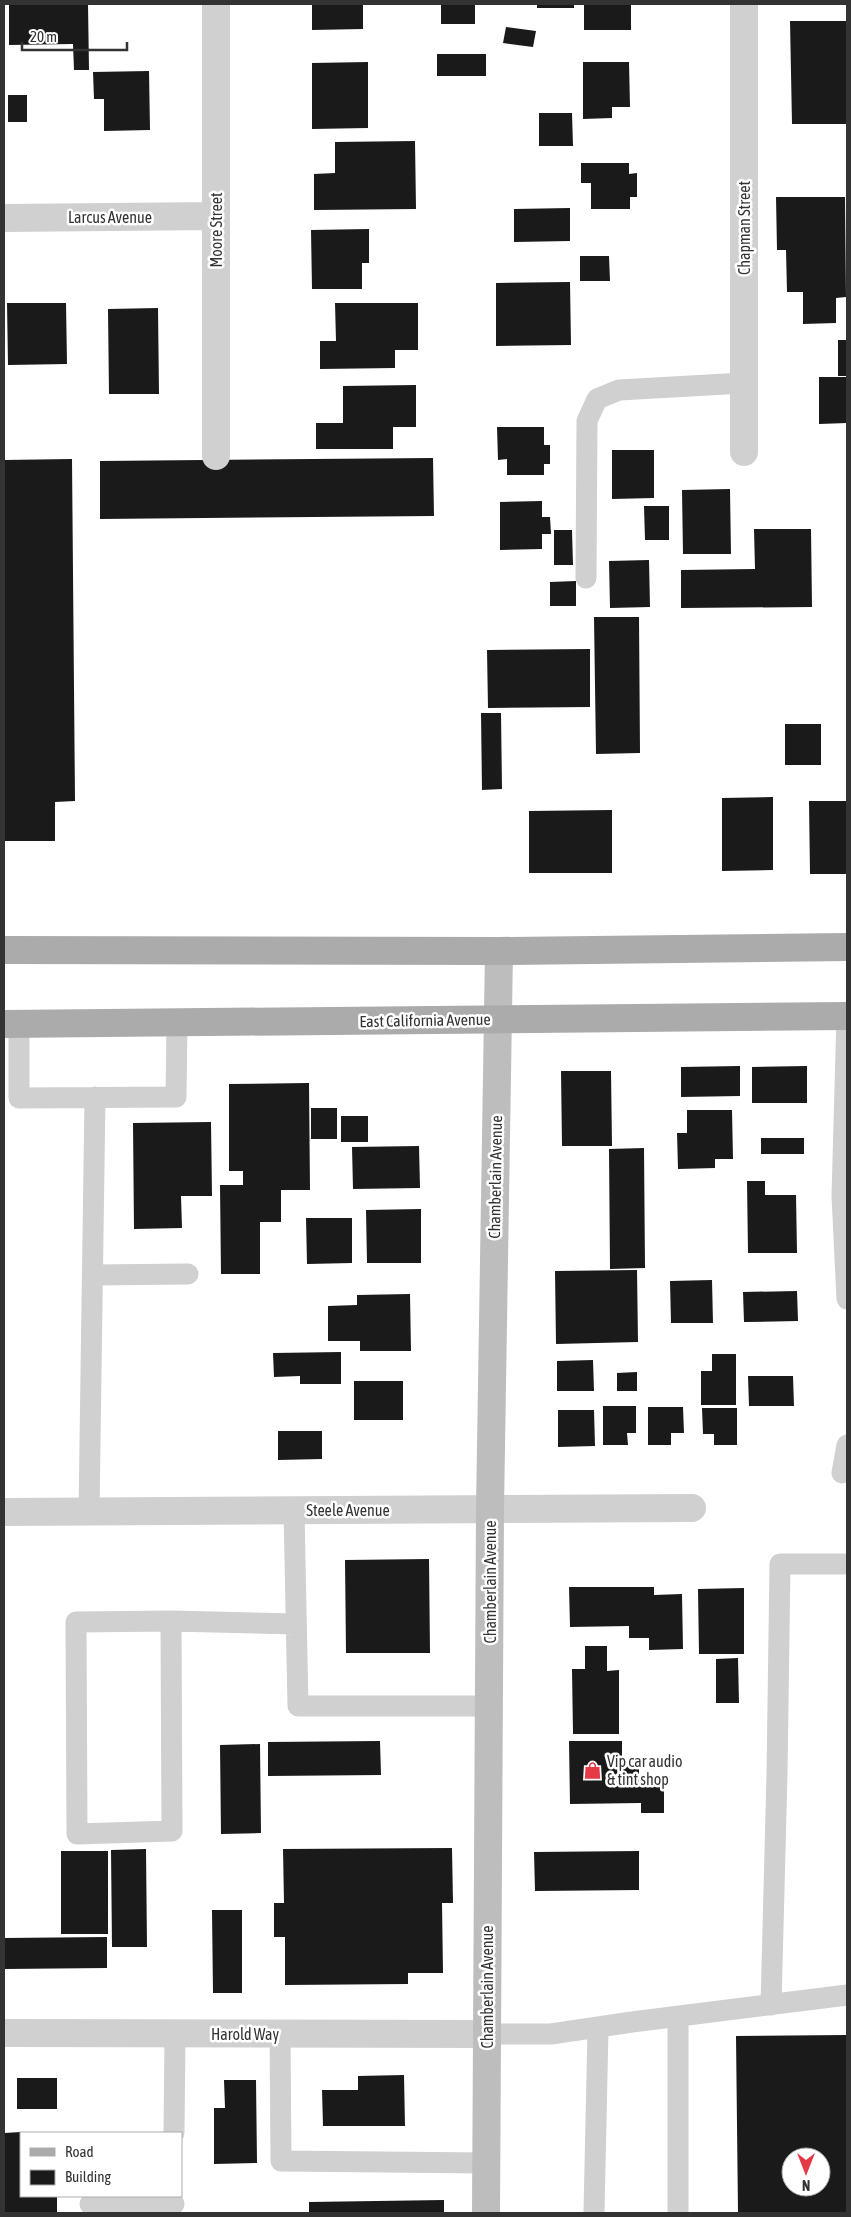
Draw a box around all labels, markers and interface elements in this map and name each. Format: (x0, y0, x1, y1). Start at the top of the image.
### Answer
scale bar (22, 20, 128, 52)
text: 20 m (30, 28, 57, 45)
street label: Chapman Street (735, 181, 754, 275)
street label: Moore Street (207, 192, 225, 268)
street label: Larcus Avenue (68, 208, 152, 226)
street label: East California Avenue (359, 1010, 491, 1030)
street label: Chamberlain Avenue (485, 1115, 505, 1239)
street label: Steele Avenue (306, 1501, 390, 1519)
street label: Chamberlain Avenue (481, 1520, 499, 1644)
place label: Vip car audio & tint shop (607, 1752, 683, 1789)
shop icon: Vip car audio & tint shop (583, 1760, 603, 1780)
street label: Chamberlain Avenue (478, 1925, 496, 2049)
street label: Harold Way (211, 2025, 279, 2044)
legend (20, 2132, 182, 2197)
text: Road (65, 2143, 94, 2160)
north arrow (781, 2147, 831, 2197)
text: Building (65, 2168, 111, 2185)
text: N (802, 2177, 810, 2193)

